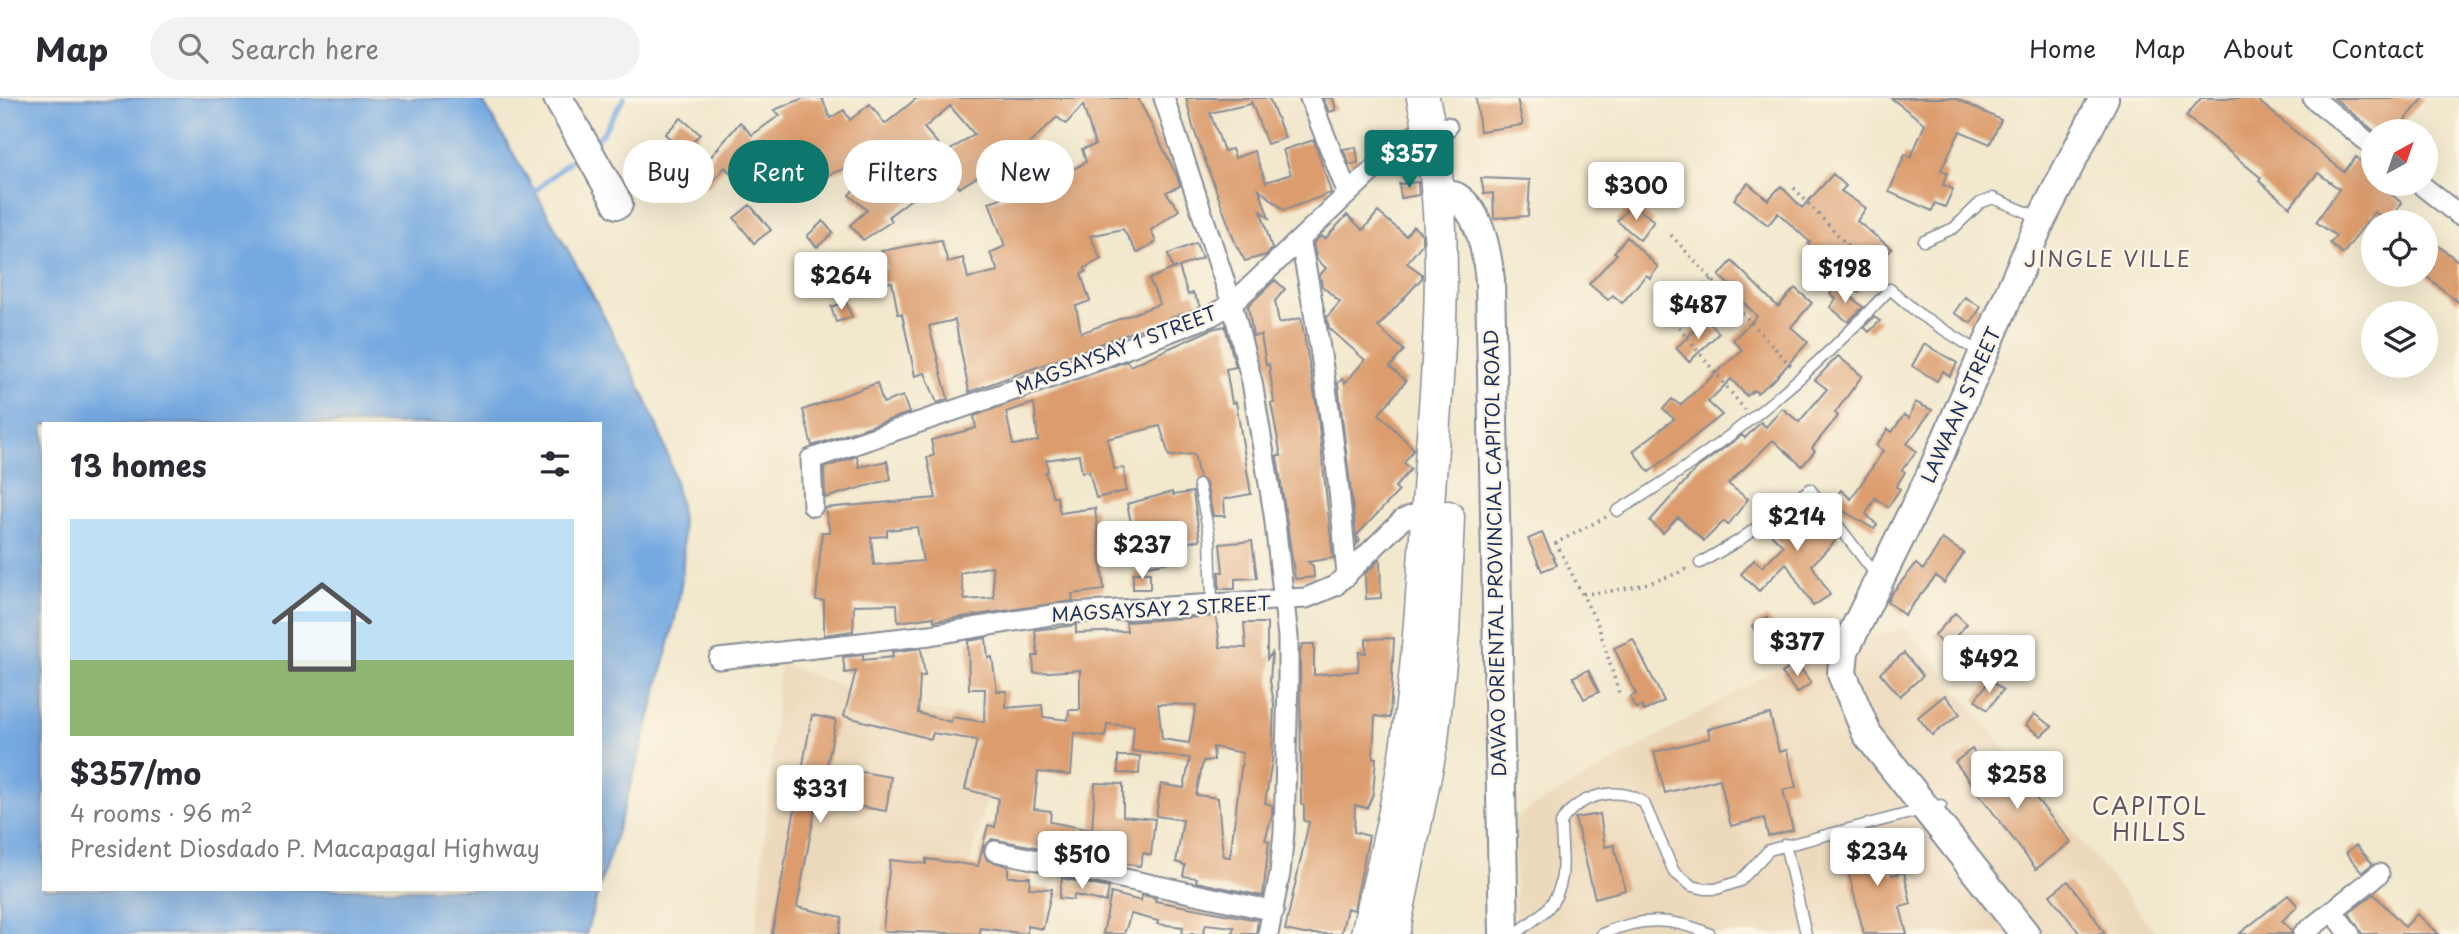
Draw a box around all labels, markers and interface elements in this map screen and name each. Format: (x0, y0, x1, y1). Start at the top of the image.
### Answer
search box (150, 17, 640, 80)
text: Map (35, 23, 108, 73)
icon: search (174, 29, 212, 67)
text: Search here (230, 29, 379, 68)
text: Home (2029, 30, 2096, 66)
text: Map (2134, 30, 2185, 66)
text: About (2223, 30, 2293, 66)
text: Contact (2331, 30, 2424, 66)
north arrow (2361, 119, 2438, 196)
map controls (2361, 119, 2438, 378)
pin: $357 (1368, 130, 1450, 190)
text: $357 (1381, 135, 1437, 170)
chip: Buy (623, 140, 714, 203)
chip: Rent (728, 140, 829, 203)
chip: Filters (843, 140, 962, 203)
chip: New (976, 140, 1074, 203)
pin: $300 (1595, 162, 1677, 222)
text: $300 (1604, 167, 1668, 202)
button: locate (2361, 210, 2438, 287)
district label: JINGLE VILLE (2024, 242, 2192, 274)
pin: $198 (1804, 246, 1886, 305)
text: $198 (1818, 250, 1872, 285)
pin: $264 (800, 252, 882, 312)
text: $264 (810, 257, 872, 292)
pin: $487 (1657, 282, 1739, 341)
text: $487 (1669, 286, 1727, 321)
street label: MAGSAYSAY 1 STREET (1011, 298, 1221, 400)
button: layers (2361, 301, 2438, 378)
street label: LAWAAN STREET (1913, 322, 2007, 487)
street label: DAVAO ORIENTAL PROVINCIAL CAPITOL ROAD (1476, 329, 1512, 777)
text: 13 homes (70, 442, 207, 487)
icon: filters (536, 445, 574, 483)
pin: $214 (1756, 494, 1838, 553)
text: $214 (1768, 498, 1826, 533)
pin: $237 (1101, 522, 1183, 581)
text: $237 (1113, 526, 1171, 561)
icon: home (259, 564, 385, 690)
street label: MAGSAYSAY 2 STREET (1051, 588, 1271, 628)
pin: $377 (1756, 618, 1838, 678)
text: $377 (1770, 623, 1824, 658)
pin: $492 (1948, 636, 2030, 695)
text: $492 (1959, 640, 2019, 675)
text: $357/mo (70, 750, 201, 795)
pin: $258 (1976, 752, 2058, 811)
text: $258 (1987, 756, 2047, 791)
pin: $331 (779, 766, 861, 825)
text: $331 (793, 770, 847, 805)
district label: CAPITOL HILLS (2092, 788, 2208, 849)
text: 4 rooms · 96 m² (70, 795, 253, 830)
pin: $234 (1836, 828, 1918, 888)
text: President Diosdado P. Macapagal Highway (70, 830, 540, 865)
pin: $510 (1041, 832, 1123, 891)
text: $234 (1846, 833, 1908, 868)
text: $510 (1054, 836, 1110, 871)

